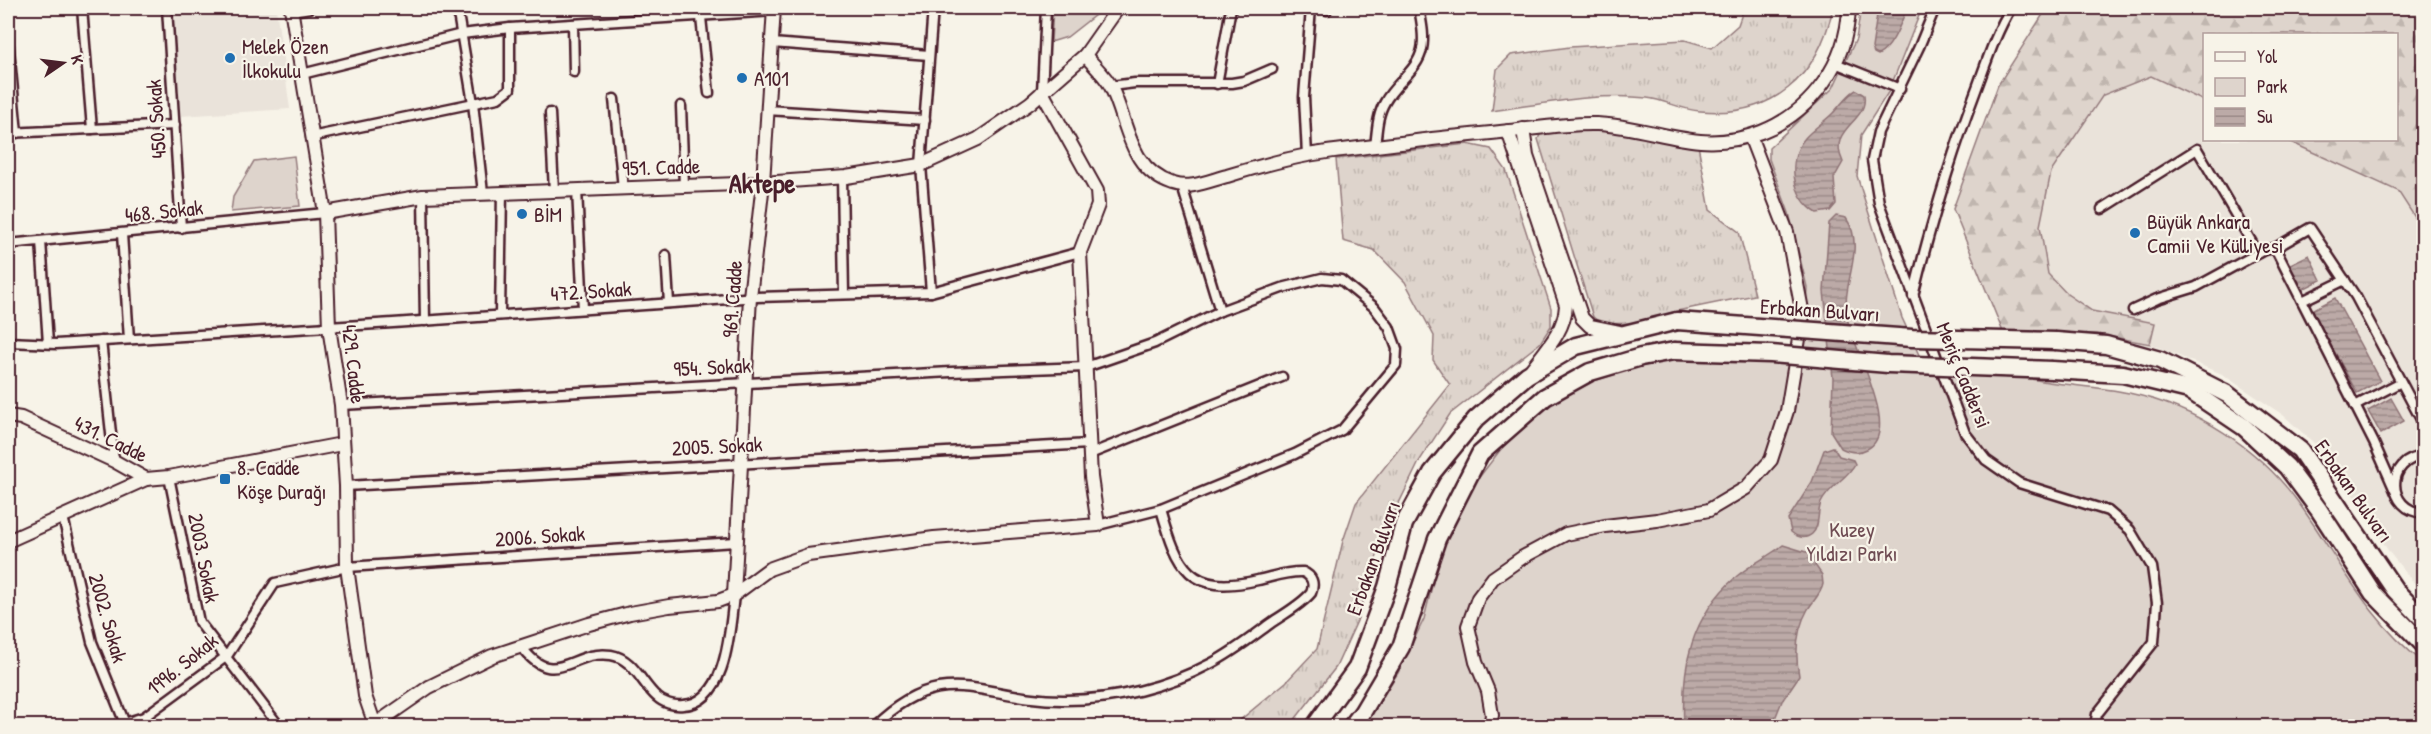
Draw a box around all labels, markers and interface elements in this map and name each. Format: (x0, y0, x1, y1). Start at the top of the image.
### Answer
place label: Melek Özen İlkokulu (242, 32, 329, 85)
north arrow (33, 33, 93, 93)
legend (2203, 33, 2398, 141)
text: Yol (2257, 44, 2277, 69)
marker: Melek Özen İlkokulu (223, 51, 237, 65)
text: K (66, 53, 89, 67)
place label: A101 (754, 64, 789, 93)
marker: A101 (735, 71, 749, 85)
text: Park (2257, 74, 2288, 99)
street label: 450. Sokak (139, 78, 173, 160)
text: Su (2257, 104, 2272, 129)
street label: 951. Cadde (622, 151, 700, 183)
district label: Aktepe (729, 165, 796, 203)
street label: 468. Sokak (123, 192, 205, 230)
place label: BİM (534, 200, 562, 229)
marker: BİM (515, 207, 529, 221)
place label: Büyük Ankara Camii Ve Külliyesi (2147, 207, 2283, 260)
marker: Büyük Ankara Camii Ve Külliyesi (2128, 226, 2142, 240)
street label: 969. Cadde (715, 259, 749, 339)
street label: 472. Sokak (549, 274, 633, 308)
street label: Erbakan Bulvarı (1759, 291, 1881, 329)
street label: Meriç Caddersi (1930, 318, 1998, 432)
street label: 429. Cadde (335, 323, 373, 405)
street label: 954. Sokak (673, 350, 752, 384)
street label: 431. Cadde (69, 409, 153, 469)
street label: 2005. Sokak (671, 429, 763, 463)
street label: Erbakan Bulvarı (2308, 434, 2400, 548)
place label: 8. Cadde Köşe Durağı (237, 453, 326, 506)
marker: 8. Cadde Köşe Durağı (218, 472, 232, 486)
street label: Erbakan Bulvarı (1339, 497, 1407, 619)
street label: 2003. Sokak (181, 511, 227, 606)
park label: Kuzey Yıldızı Parkı (1807, 515, 1897, 568)
street label: 2006. Sokak (494, 518, 586, 554)
street label: 2002. Sokak (81, 570, 135, 666)
street label: 1996. Sokak (140, 626, 224, 702)

